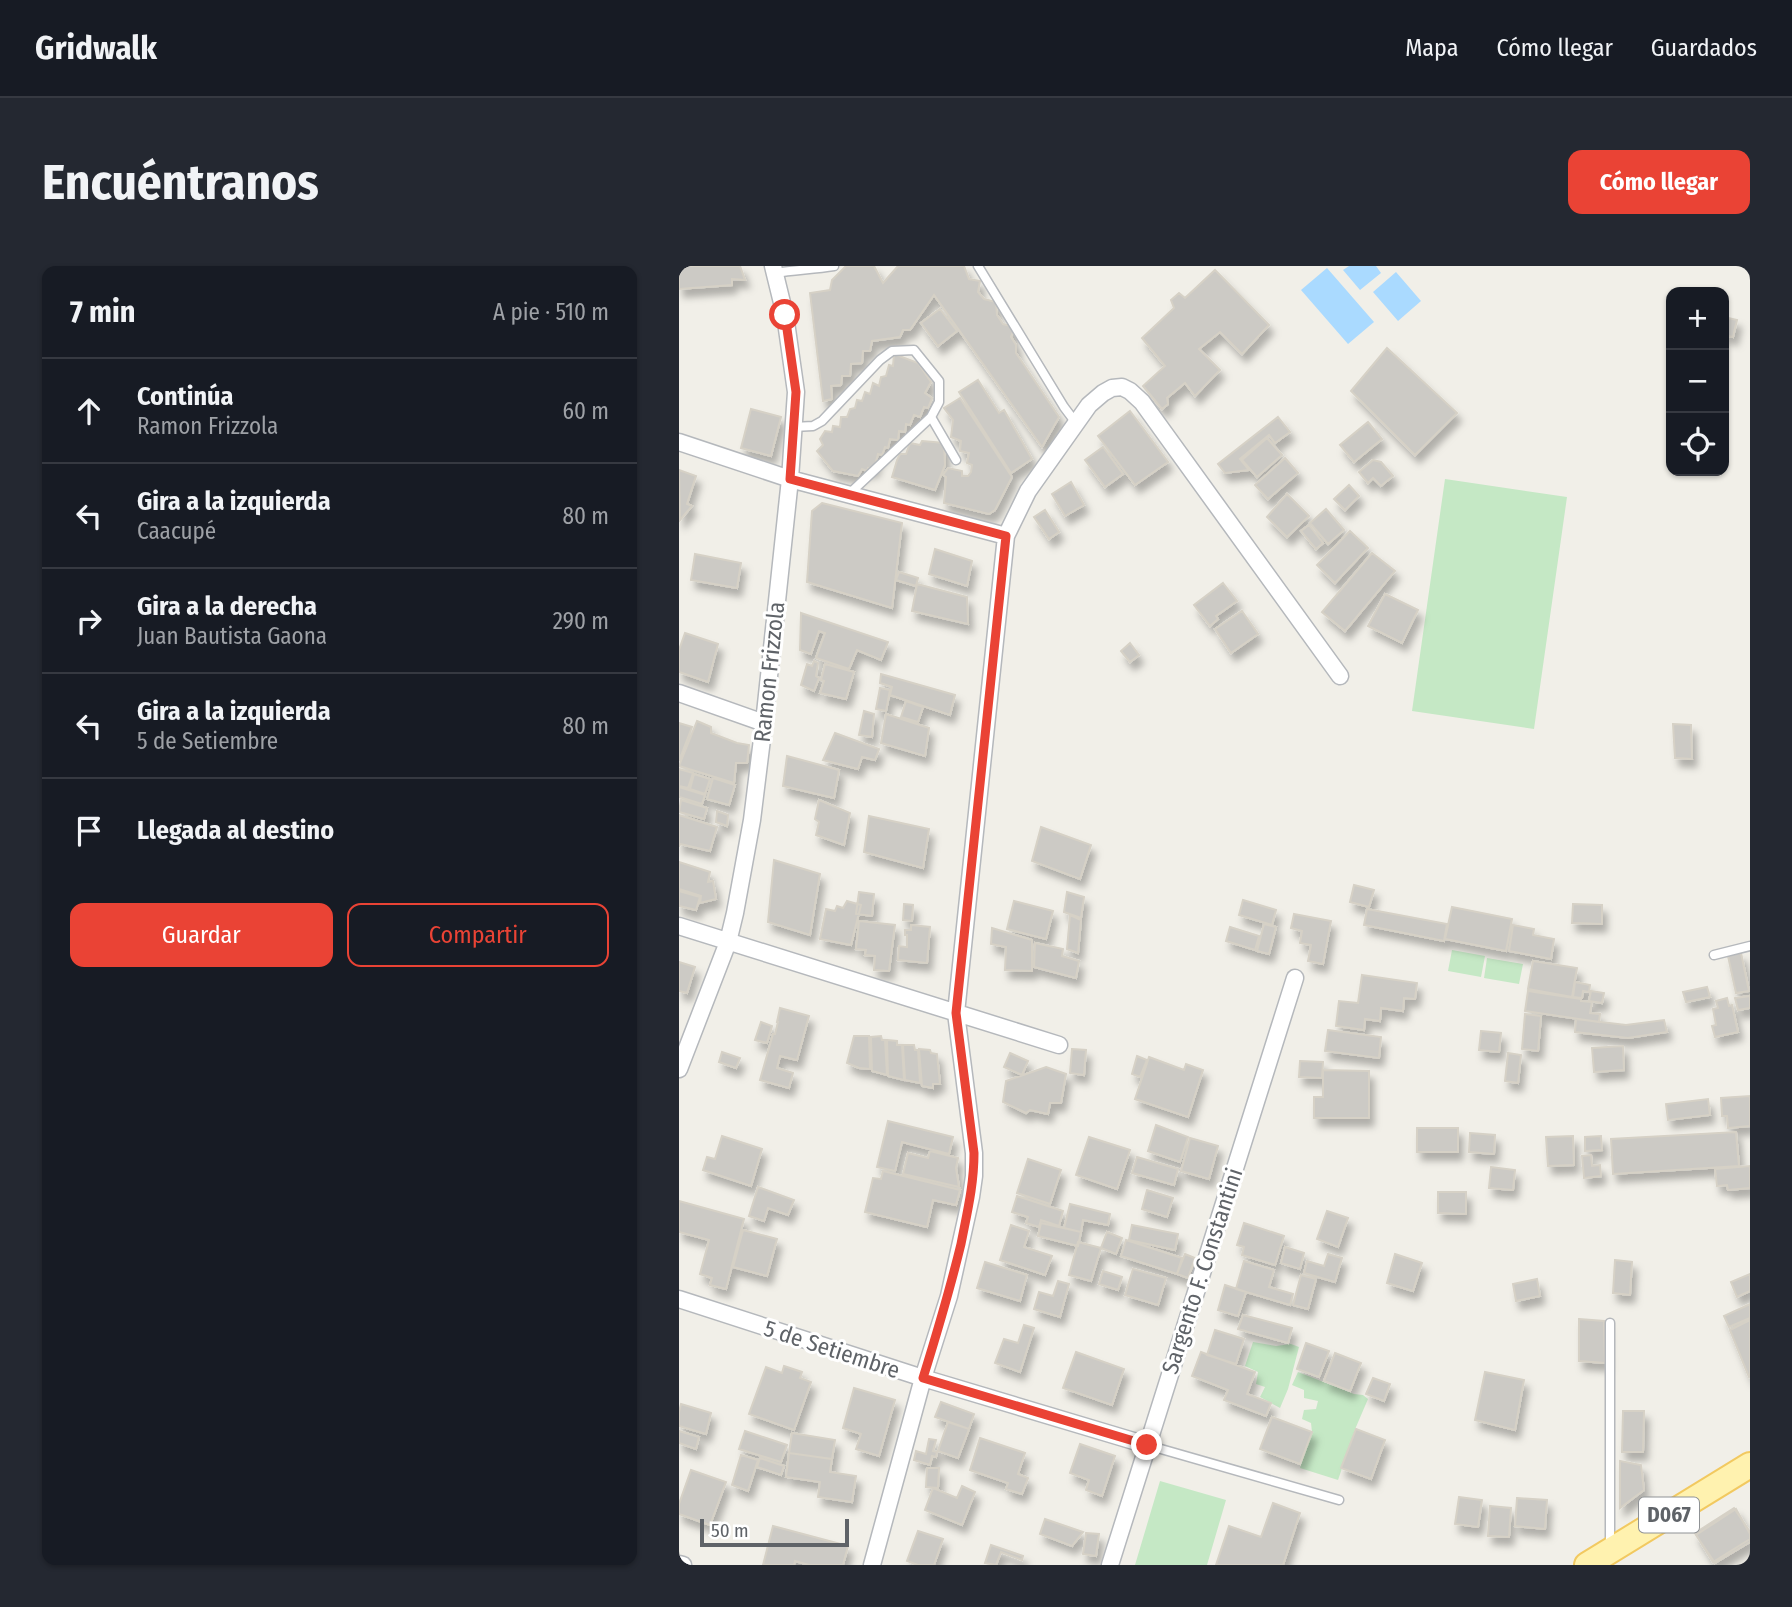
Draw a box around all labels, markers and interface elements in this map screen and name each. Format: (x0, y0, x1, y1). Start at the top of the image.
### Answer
text: Gridwalk (35, 28, 157, 68)
text: Mapa (1405, 34, 1458, 62)
text: Cómo llegar (1496, 34, 1613, 62)
text: Guardados (1651, 34, 1757, 62)
button: Cómo llegar (1568, 150, 1750, 214)
text: Encuéntranos (42, 153, 319, 212)
map controls (1666, 287, 1729, 476)
button: + (1666, 287, 1729, 350)
text: 7 min (70, 294, 135, 330)
text: A pie · 510 m (493, 298, 609, 326)
route start (769, 299, 800, 330)
button: − (1666, 350, 1729, 413)
text: Continúa (137, 381, 234, 412)
icon: ahead (70, 392, 108, 430)
text: 60 m (563, 397, 609, 425)
text: Ramon Frizzola (137, 412, 278, 440)
button: locate (1666, 413, 1729, 476)
text: Gira a la izquierda (137, 486, 331, 517)
icon: left (70, 497, 108, 535)
text: 80 m (562, 502, 609, 530)
text: Caacupé (137, 517, 216, 545)
text: Gira a la derecha (137, 591, 317, 622)
street label: Ramon Frizzola (748, 600, 790, 744)
icon: right (70, 602, 108, 640)
text: 290 m (553, 607, 609, 635)
text: Juan Bautista Gaona (137, 622, 327, 650)
text: Gira a la izquierda (137, 696, 331, 727)
icon: left (70, 707, 108, 745)
text: 80 m (562, 712, 609, 740)
text: 5 de Setiembre (137, 727, 278, 755)
icon: arrive (70, 812, 108, 850)
text: Llegada al destino (137, 815, 334, 846)
button: Guardar (70, 903, 333, 967)
button: Compartir (347, 903, 609, 967)
street label: Sargento F. Constantini (1156, 1165, 1248, 1377)
street label: 5 de Setiembre (761, 1314, 903, 1384)
route end (1131, 1429, 1162, 1460)
road number: D067 (1639, 1498, 1699, 1532)
scale bar (700, 1516, 849, 1548)
text: 50 m (711, 1519, 749, 1542)

